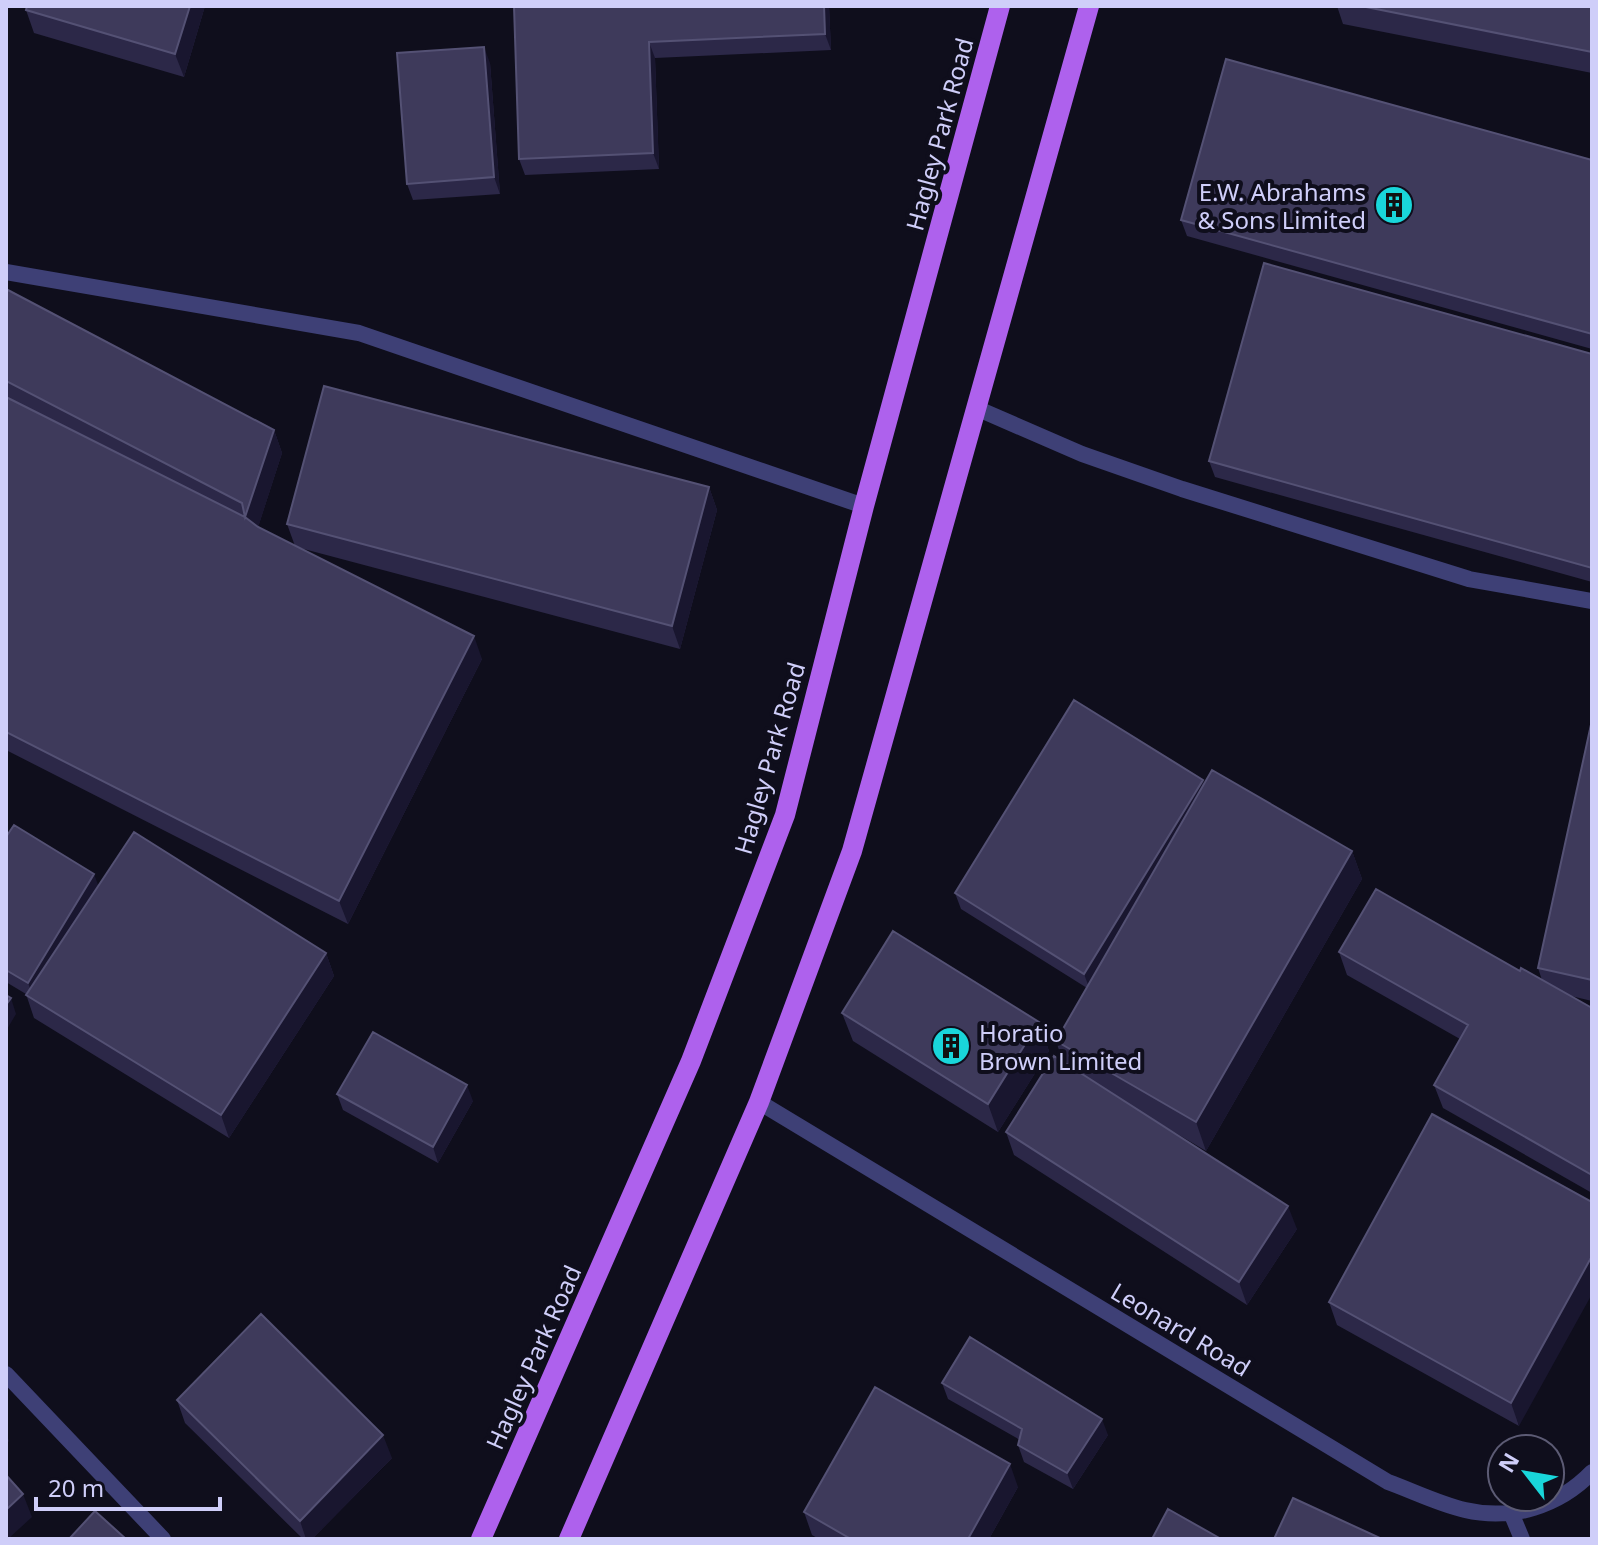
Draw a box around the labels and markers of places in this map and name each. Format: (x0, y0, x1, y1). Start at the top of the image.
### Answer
place label: E.W. Abrahams & Sons Limited (1198, 175, 1366, 236)
building icon: E.W. Abrahams & Sons Limited (1373, 184, 1415, 226)
place label: Horatio Brown Limited (979, 1016, 1142, 1077)
building icon: Horatio Brown Limited (930, 1025, 972, 1067)

